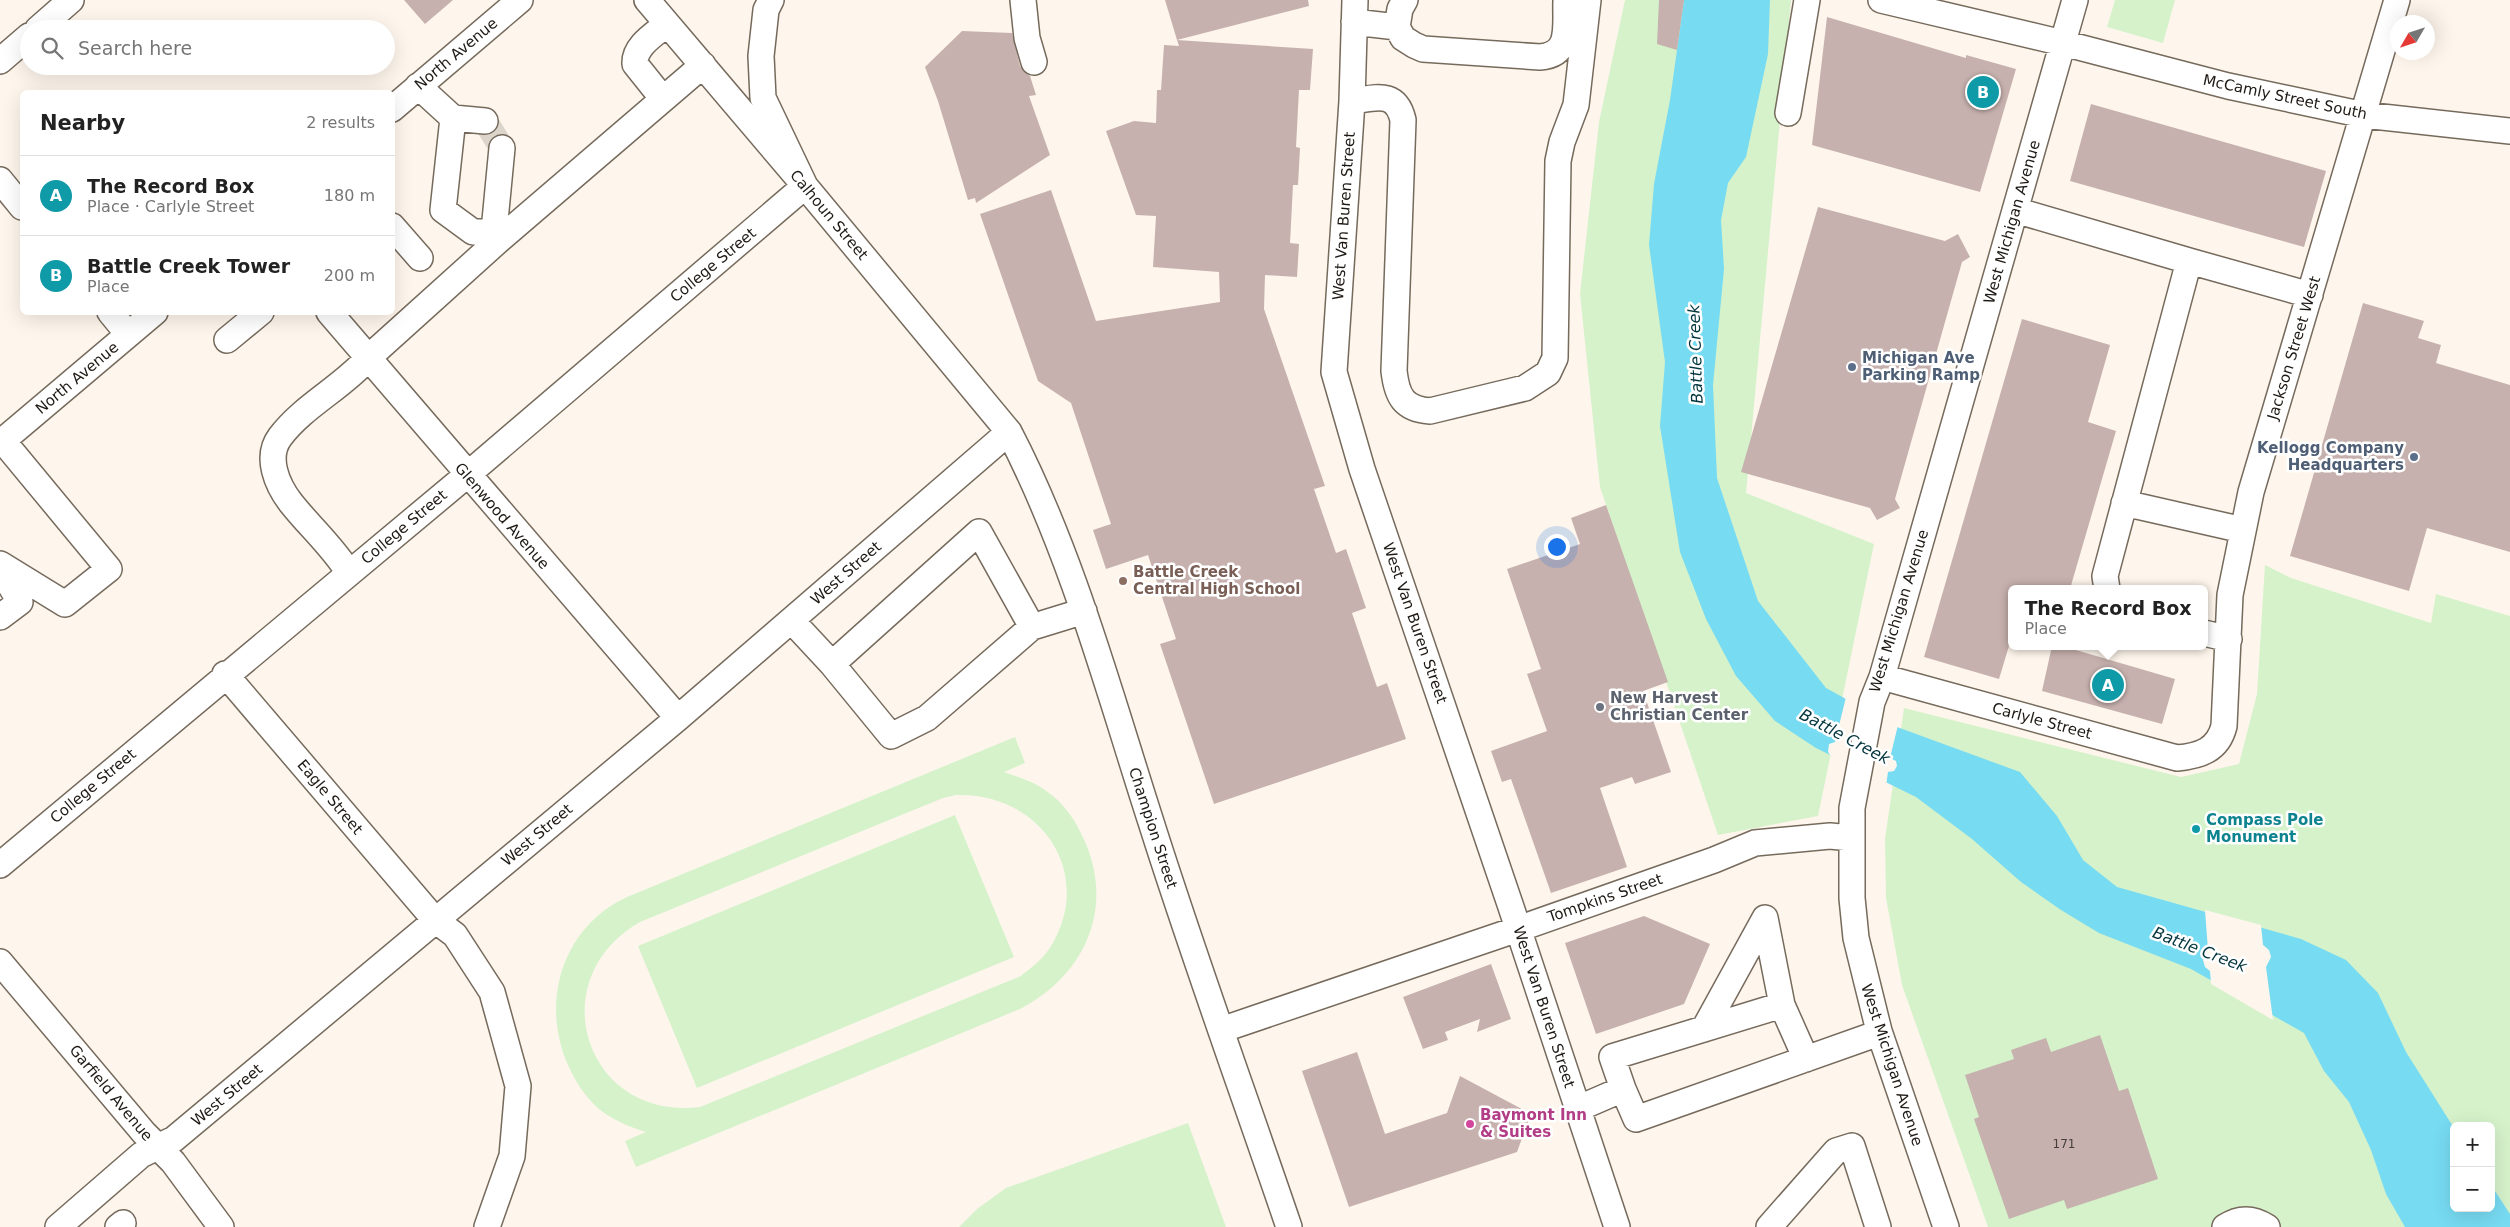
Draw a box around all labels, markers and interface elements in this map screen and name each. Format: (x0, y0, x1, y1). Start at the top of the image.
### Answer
street label: North Avenue (411, 14, 501, 94)
north arrow (2390, 15, 2435, 60)
search box (20, 20, 395, 75)
icon: search (38, 34, 66, 62)
text: Search here (78, 37, 192, 59)
street label: McCamly Street South (2201, 71, 2369, 123)
pin: B (1967, 73, 1999, 111)
text: Nearby (40, 111, 125, 135)
text: 2 results (306, 113, 375, 132)
street label: West Van Buren Street (1329, 131, 1359, 301)
street label: West Michigan Avenue (1980, 138, 2044, 306)
street label: Calhoun Street (786, 166, 872, 264)
text: The Record Box (87, 175, 254, 197)
text: A (50, 186, 62, 205)
text: 180 m (324, 186, 375, 205)
text: Place · Carlyle Street (87, 197, 254, 216)
street label: College Street (666, 224, 760, 306)
text: Battle Creek Tower (87, 255, 290, 277)
text: B (50, 266, 62, 285)
text: 200 m (324, 266, 375, 285)
street label: Jackson Street West (2263, 274, 2324, 423)
text: Place (87, 277, 130, 296)
water label: Battle Creek (1684, 303, 1707, 404)
street label: North Avenue (32, 338, 122, 418)
place label: Michigan Ave Parking Ramp (1862, 349, 1980, 384)
marker: Michigan Ave Parking Ramp (1846, 361, 1858, 373)
place label: Kellogg Company Headquarters (2257, 439, 2404, 474)
marker: Kellogg Company Headquarters (2408, 451, 2420, 463)
street label: Glenwood Avenue (451, 459, 553, 573)
street label: College Street (357, 486, 451, 568)
street label: West Michigan Avenue (1866, 527, 1932, 695)
your location (1544, 534, 1570, 560)
street label: West Street (807, 538, 885, 608)
street label: West Van Buren Street (1379, 540, 1451, 706)
place label: Battle Creek Central High School (1133, 563, 1300, 598)
marker: Battle Creek Central High School (1117, 575, 1129, 587)
popup (2008, 585, 2208, 650)
text: The Record Box (2024, 597, 2192, 619)
text: Place (2024, 619, 2067, 638)
pin: A (2092, 666, 2124, 704)
place label: New Harvest Christian Center (1610, 689, 1749, 724)
street label: Carlyle Street (1990, 699, 2094, 743)
marker: New Harvest Christian Center (1594, 701, 1606, 713)
water label: Battle Creek (1796, 705, 1894, 769)
street label: College Street (46, 745, 140, 827)
street label: Eagle Street (294, 756, 367, 838)
street label: Champion Street (1125, 765, 1181, 891)
street label: West Street (498, 800, 576, 870)
place label: Compass Pole Monument (2206, 811, 2324, 846)
marker: Compass Pole Monument (2190, 823, 2202, 835)
street label: Tompkins Street (1544, 870, 1665, 926)
water label: Battle Creek (2150, 923, 2250, 976)
street label: West Van Buren Street (1509, 924, 1579, 1090)
street label: West Michigan Avenue (1857, 982, 1927, 1148)
street label: Garfield Avenue (66, 1041, 156, 1145)
street label: West Street (188, 1060, 266, 1130)
place label: Baymont Inn & Suites (1480, 1106, 1587, 1141)
marker: Baymont Inn & Suites (1464, 1118, 1476, 1130)
map controls (2450, 1122, 2495, 1212)
button: + (2450, 1122, 2495, 1167)
house number: 171 (2053, 1137, 2075, 1151)
button: − (2450, 1167, 2495, 1212)

